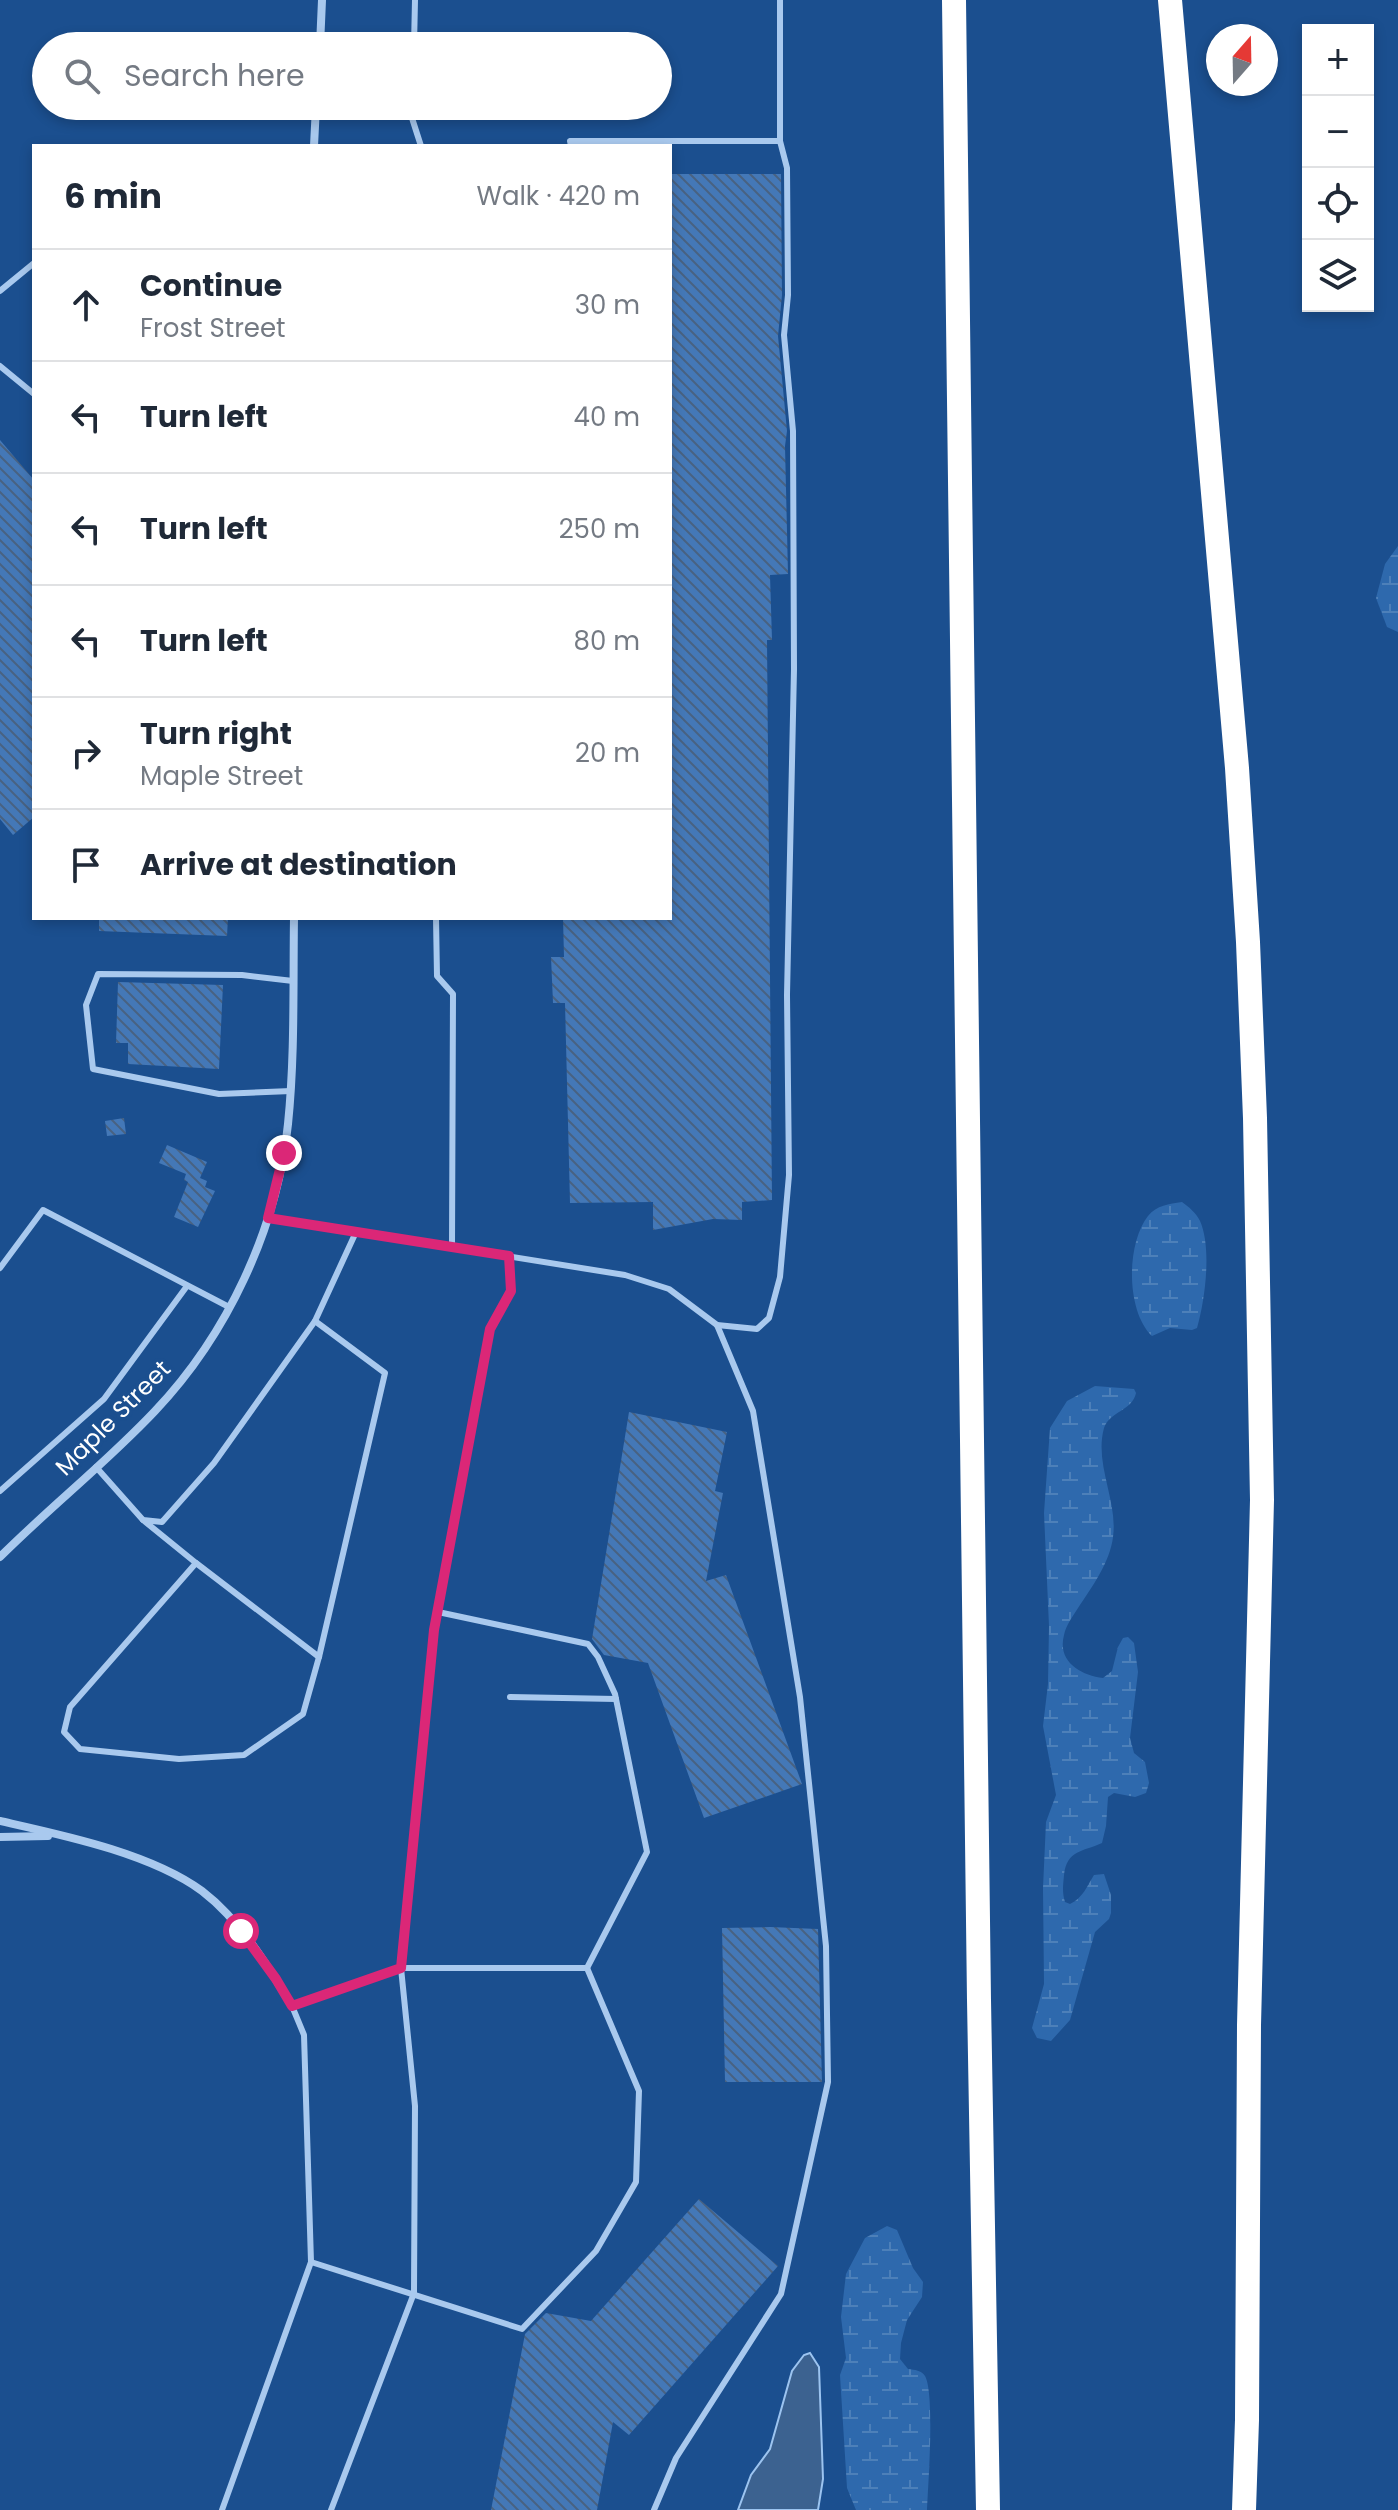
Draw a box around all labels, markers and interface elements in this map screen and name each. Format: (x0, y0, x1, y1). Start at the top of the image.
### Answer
north arrow (1206, 24, 1278, 96)
map controls (1302, 24, 1374, 312)
button: + (1302, 24, 1374, 96)
search box (32, 32, 672, 120)
icon: search (60, 54, 104, 98)
text: Search here (124, 54, 305, 97)
button: − (1302, 96, 1374, 168)
button: locate (1302, 168, 1374, 240)
text: 6 min (64, 172, 162, 220)
text: Walk · 420 m (477, 178, 640, 214)
button: layers (1302, 240, 1374, 312)
text: Continue (140, 264, 282, 307)
icon: ahead (64, 283, 108, 327)
text: 30 m (575, 287, 640, 323)
text: Frost Street (140, 310, 286, 346)
icon: left (64, 395, 108, 439)
text: Turn left (140, 395, 268, 438)
text: 40 m (574, 399, 640, 435)
icon: left (64, 507, 108, 551)
text: Turn left (140, 507, 268, 550)
text: 250 m (559, 511, 640, 547)
icon: left (64, 619, 108, 663)
text: Turn left (140, 619, 268, 662)
text: 80 m (574, 623, 640, 659)
text: Turn right (140, 712, 292, 755)
icon: right (64, 731, 108, 775)
text: 20 m (575, 735, 640, 771)
text: Maple Street (140, 758, 303, 794)
icon: arrive (64, 843, 108, 887)
text: Arrive at destination (140, 843, 457, 886)
route end (266, 1135, 302, 1171)
street label: Maple Street (48, 1353, 178, 1483)
route start (223, 1913, 259, 1949)

